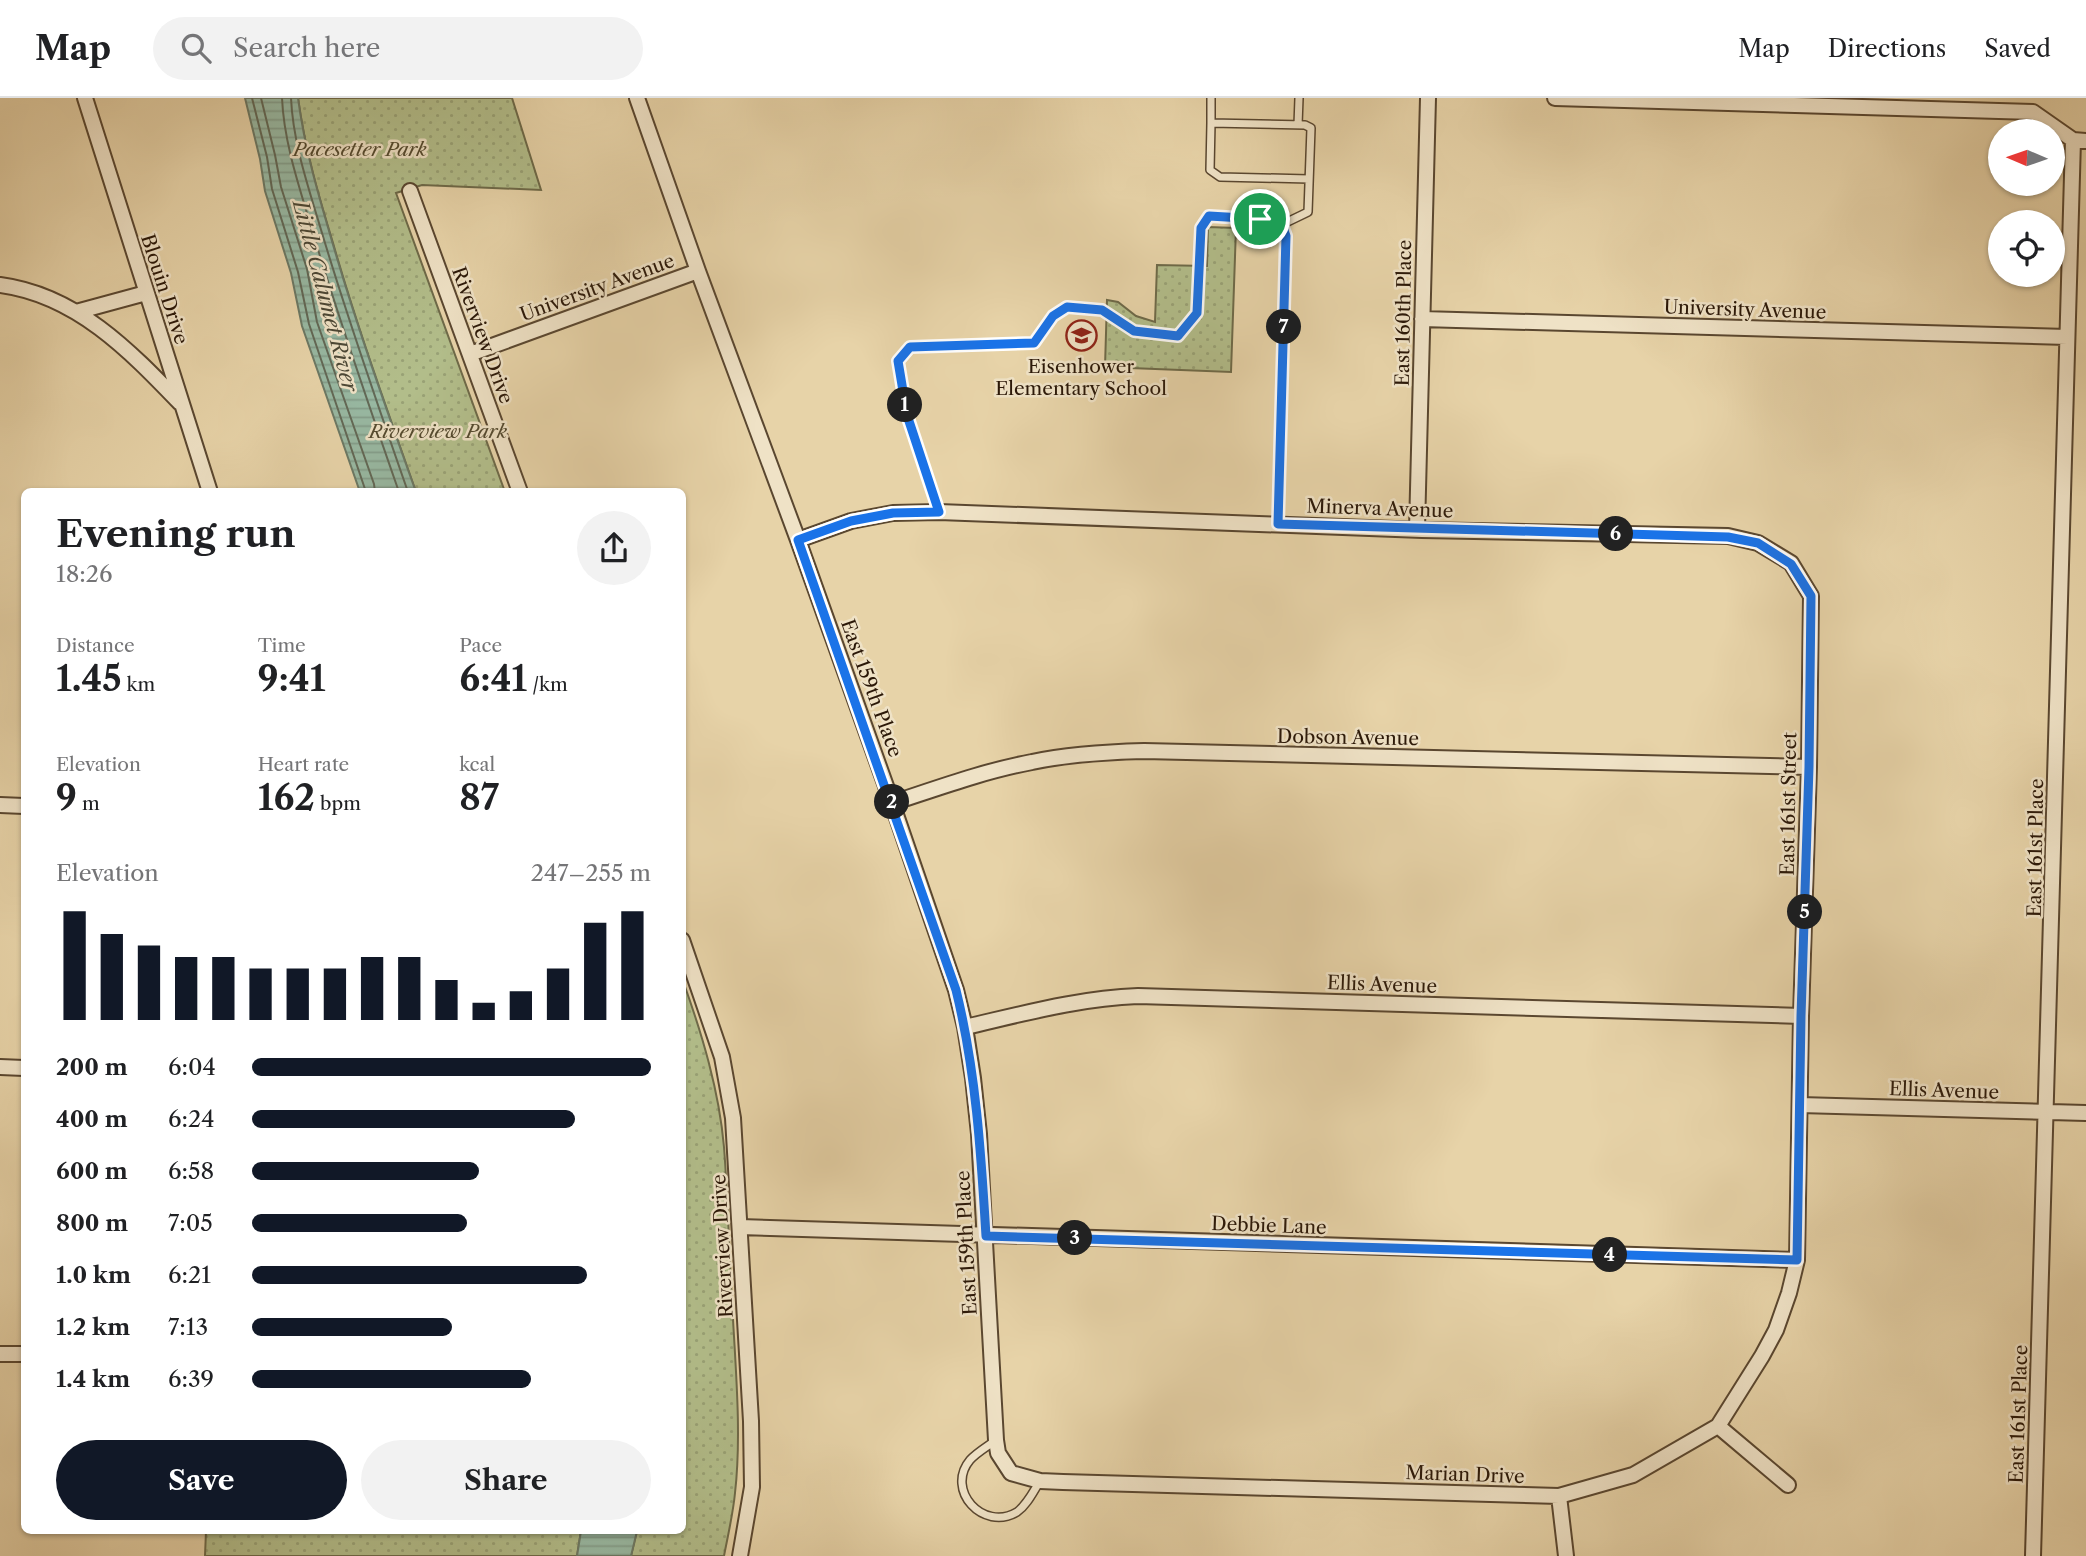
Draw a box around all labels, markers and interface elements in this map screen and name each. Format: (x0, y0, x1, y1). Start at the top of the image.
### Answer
search box (153, 17, 643, 80)
text: Map (35, 28, 111, 69)
icon: search (177, 29, 215, 67)
text: Search here (233, 32, 380, 64)
text: Map (1738, 34, 1790, 63)
text: Directions (1828, 34, 1946, 63)
text: Saved (1984, 34, 2051, 63)
north arrow (1988, 119, 2065, 196)
map controls (1988, 119, 2065, 287)
park label: Pacesetter Park (291, 138, 427, 161)
pin (1230, 189, 1290, 249)
water label: Little Calumet River (287, 195, 363, 396)
icon: arrive (1241, 200, 1279, 238)
button: locate (1988, 210, 2065, 287)
street label: Blouin Drive (136, 231, 193, 347)
street label: East 160th Place (1391, 239, 1416, 387)
street label: University Avenue (517, 249, 678, 326)
street label: Riverview Drive (447, 264, 518, 407)
street label: University Avenue (1663, 295, 1827, 324)
pin: 7 (1266, 310, 1302, 344)
text: 7 (1279, 315, 1288, 338)
school or university icon: Eisenhower Elementary School (1064, 318, 1098, 352)
place label: Eisenhower Elementary School (995, 355, 1167, 400)
pin: 1 (888, 388, 922, 422)
text: 1 (900, 393, 909, 416)
park label: Riverview Park (367, 420, 507, 443)
street label: Minerva Avenue (1306, 494, 1454, 523)
text: Evening run (56, 510, 296, 557)
button: share (577, 511, 651, 585)
pin: 6 (1598, 516, 1634, 551)
text: 6 (1610, 522, 1621, 545)
text: 18:26 (56, 560, 112, 588)
street label: East 159th Place (836, 616, 907, 760)
text: Distance (56, 634, 135, 657)
text: Time (258, 634, 306, 657)
text: Pace (459, 634, 502, 657)
text: 1.45 (56, 657, 122, 700)
text: 9:41 (258, 657, 325, 700)
text: 6:41 (459, 657, 527, 700)
text: km (122, 673, 155, 696)
text: /km (527, 673, 568, 696)
street label: Dobson Avenue (1277, 725, 1419, 750)
street label: East 161st Street (1776, 732, 1801, 876)
text: Elevation (56, 753, 141, 776)
text: Heart rate (258, 753, 349, 776)
text: kcal (459, 753, 495, 776)
text: 9 (56, 776, 77, 819)
text: 162 (258, 776, 315, 819)
text: 87 (459, 776, 499, 819)
street label: East 161st Place (2023, 778, 2048, 918)
pin: 2 (874, 784, 910, 820)
text: 2 (886, 790, 897, 813)
text: m (77, 792, 100, 815)
text: bpm (315, 792, 361, 815)
text: Elevation (56, 859, 159, 887)
text: 247–255 m (531, 859, 651, 887)
pin: 5 (1787, 894, 1822, 930)
text: 5 (1799, 900, 1810, 923)
street label: Ellis Avenue (1326, 971, 1437, 998)
text: 200 m (56, 1053, 128, 1081)
text: 6:04 (168, 1053, 216, 1081)
street label: Ellis Avenue (1888, 1077, 1999, 1104)
text: 400 m (56, 1105, 128, 1133)
text: 6:24 (168, 1105, 214, 1133)
text: 600 m (56, 1157, 128, 1185)
text: 6:58 (168, 1157, 214, 1185)
street label: East 159th Place (951, 1170, 982, 1316)
street label: Riverview Drive (707, 1174, 738, 1318)
text: 800 m (56, 1209, 128, 1237)
text: 7:05 (168, 1209, 213, 1237)
street label: Debbie Lane (1211, 1212, 1327, 1239)
pin: 3 (1058, 1220, 1092, 1256)
text: 3 (1069, 1226, 1080, 1249)
pin: 4 (1592, 1238, 1628, 1272)
text: 4 (1604, 1243, 1615, 1266)
text: 1.0 km (56, 1261, 131, 1289)
text: 6:21 (168, 1261, 211, 1289)
text: 1.2 km (56, 1313, 130, 1341)
text: 7:13 (168, 1313, 208, 1341)
street label: East 161st Place (2005, 1344, 2032, 1484)
text: 1.4 km (56, 1365, 130, 1393)
text: 6:39 (168, 1365, 214, 1393)
button: Save (56, 1440, 347, 1520)
button: Share (361, 1440, 651, 1520)
street label: Marian Drive (1405, 1461, 1525, 1488)

